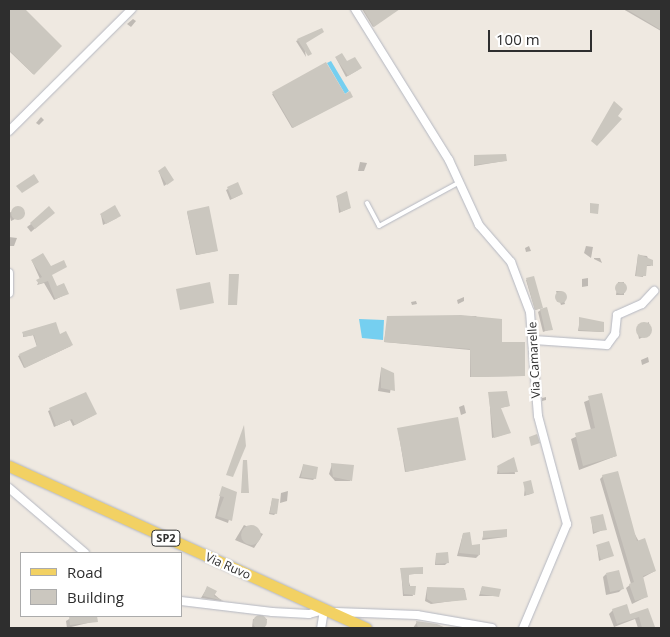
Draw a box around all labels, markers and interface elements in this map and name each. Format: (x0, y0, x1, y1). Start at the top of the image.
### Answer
scale bar (490, 20, 594, 52)
text: 100 m (496, 29, 540, 49)
street label: Via Camarelle (525, 321, 543, 399)
road number: SP2 (151, 530, 181, 546)
street label: Via Ruvo (203, 550, 253, 582)
legend (20, 552, 182, 617)
text: Road (67, 562, 103, 582)
text: Building (67, 587, 124, 607)

